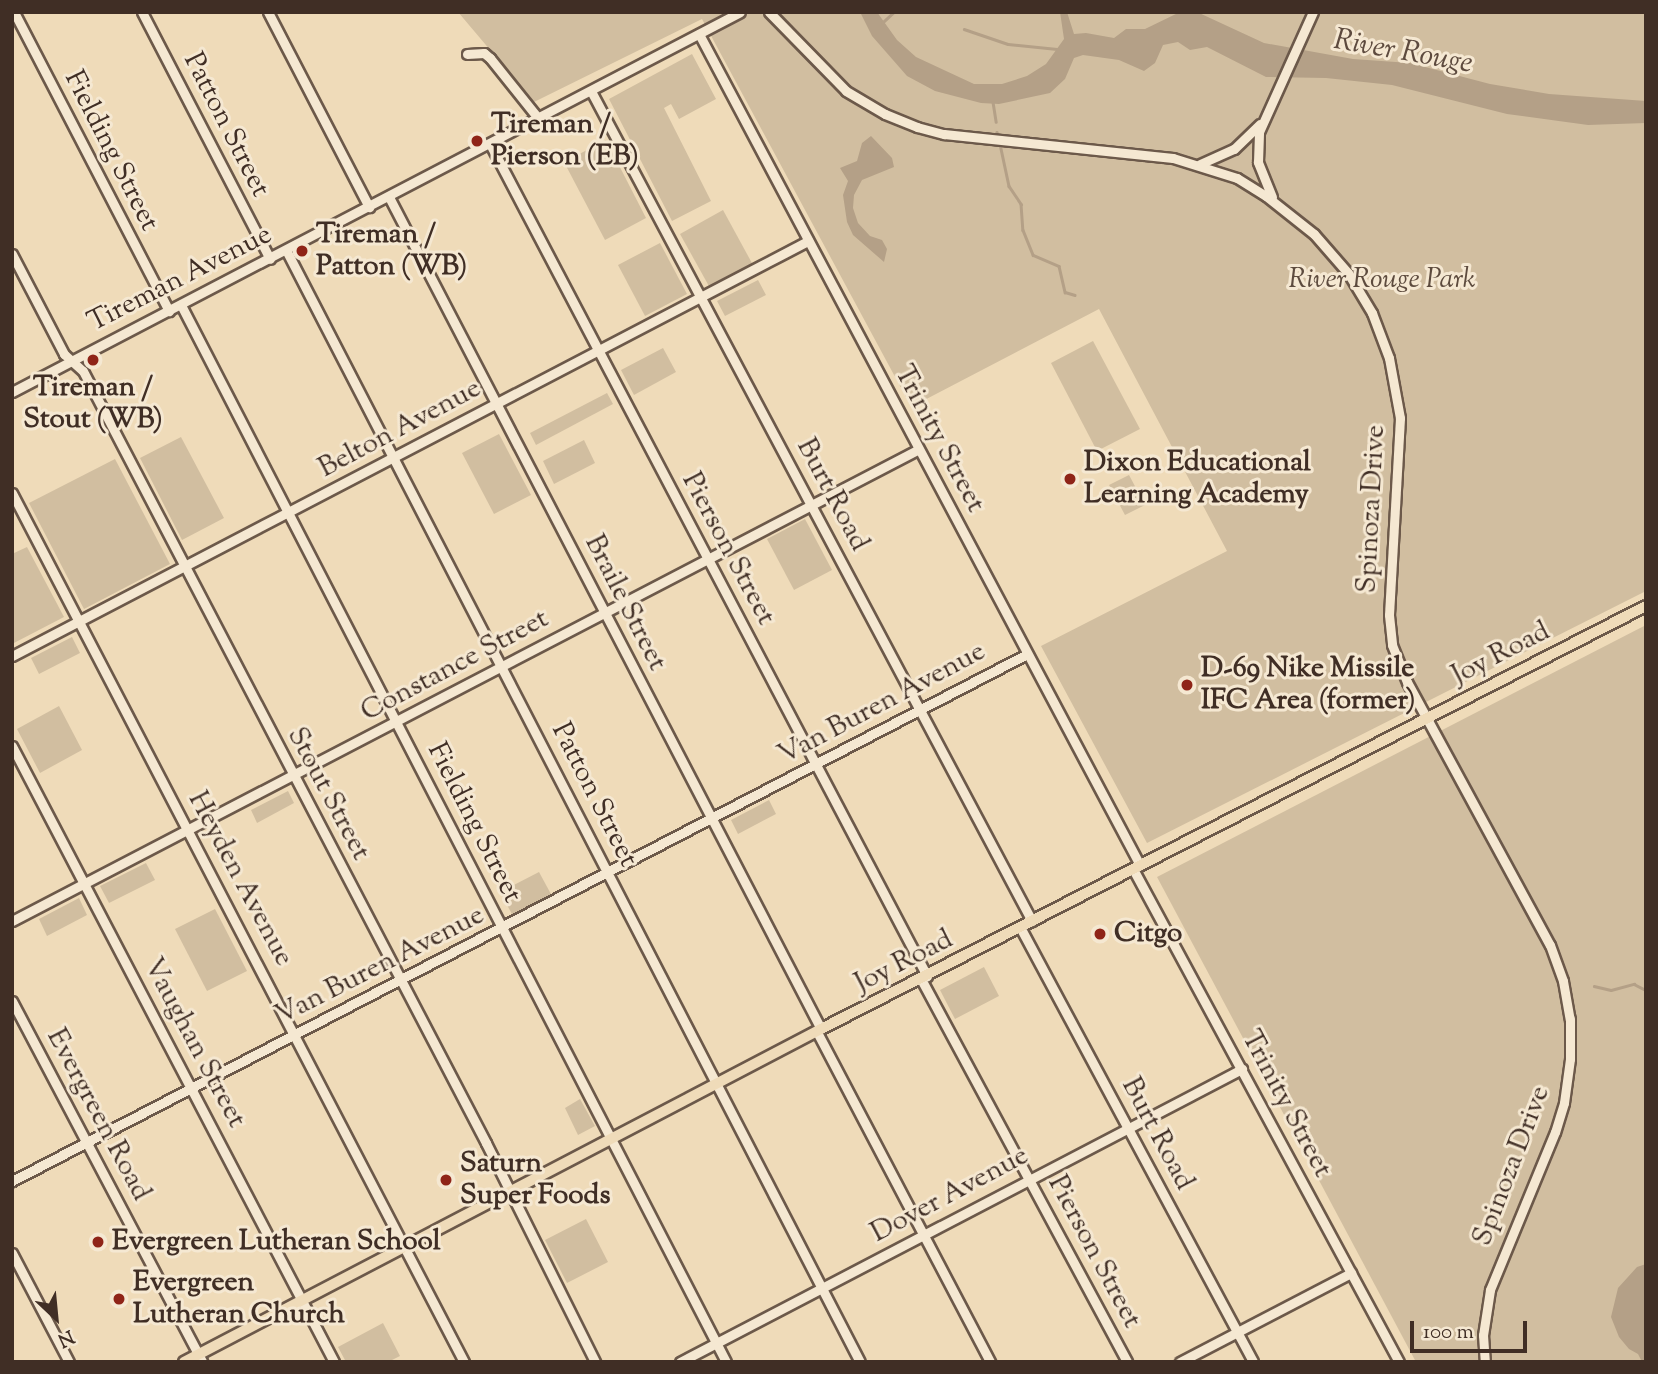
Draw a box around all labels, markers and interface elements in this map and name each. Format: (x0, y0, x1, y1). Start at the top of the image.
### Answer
water label: River Rouge (1331, 23, 1475, 83)
street label: Patton Street (175, 47, 277, 203)
street label: Fielding Street (56, 65, 166, 237)
place label: Tireman / Pierson (EB) (491, 108, 639, 174)
marker: Tireman / Pierson (EB) (469, 133, 485, 149)
street label: Tireman Avenue (82, 218, 278, 340)
place label: Tireman / Patton (WB) (316, 218, 467, 284)
marker: Tireman / Patton (WB) (294, 243, 310, 259)
park label: River Rouge Park (1289, 263, 1475, 297)
marker: Tireman / Stout (WB) (85, 352, 101, 368)
street label: Trinity Street (886, 360, 992, 518)
place label: Tireman / Stout (WB) (23, 371, 163, 437)
street label: Belton Avenue (313, 372, 487, 486)
street label: Spinoza Drive (1351, 424, 1393, 594)
street label: Burt Road (788, 433, 876, 557)
place label: Dixon Educational Learning Academy (1084, 446, 1311, 512)
street label: Pierson Street (674, 467, 782, 631)
marker: Dixon Educational Learning Academy (1062, 471, 1078, 487)
street label: Braile Street (576, 530, 674, 676)
street label: Constance Street (356, 602, 554, 730)
street label: Joy Road (1446, 615, 1556, 693)
street label: Van Buren Avenue (773, 635, 991, 773)
place label: D-69 Nike Missile IFC Area (former) (1201, 652, 1415, 718)
marker: D-69 Nike Missile IFC Area (former) (1179, 677, 1195, 693)
street label: Patton Street (543, 717, 645, 873)
street label: Stout Street (279, 722, 377, 866)
street label: Fielding Street (419, 737, 529, 909)
street label: Heyden Avenue (180, 786, 300, 972)
street label: Van Buren Avenue (270, 899, 490, 1033)
place label: Citgo (1114, 917, 1182, 951)
street label: Joy Road (849, 923, 959, 1001)
marker: Citgo (1092, 926, 1108, 942)
street label: Vaughan Street (135, 952, 253, 1134)
street label: Evergreen Road (39, 1023, 157, 1207)
street label: Trinity Street (1233, 1025, 1339, 1183)
street label: Burt Road (1113, 1072, 1201, 1196)
street label: Spinoza Drive (1466, 1081, 1558, 1251)
street label: Dover Avenue (865, 1139, 1035, 1251)
place label: Saturn Super Foods (460, 1147, 610, 1213)
street label: Pierson Street (1040, 1170, 1148, 1334)
marker: Saturn Super Foods (438, 1172, 454, 1188)
place label: Evergreen Lutheran School (112, 1225, 440, 1259)
marker: Evergreen Lutheran School (90, 1234, 106, 1250)
place label: Evergreen Lutheran Church (133, 1266, 345, 1332)
north arrow (21, 1283, 91, 1353)
marker: Evergreen Lutheran Church (111, 1291, 127, 1307)
scale bar (1413, 1308, 1530, 1352)
text: 100 m (1423, 1318, 1474, 1348)
text: N (53, 1322, 78, 1353)

